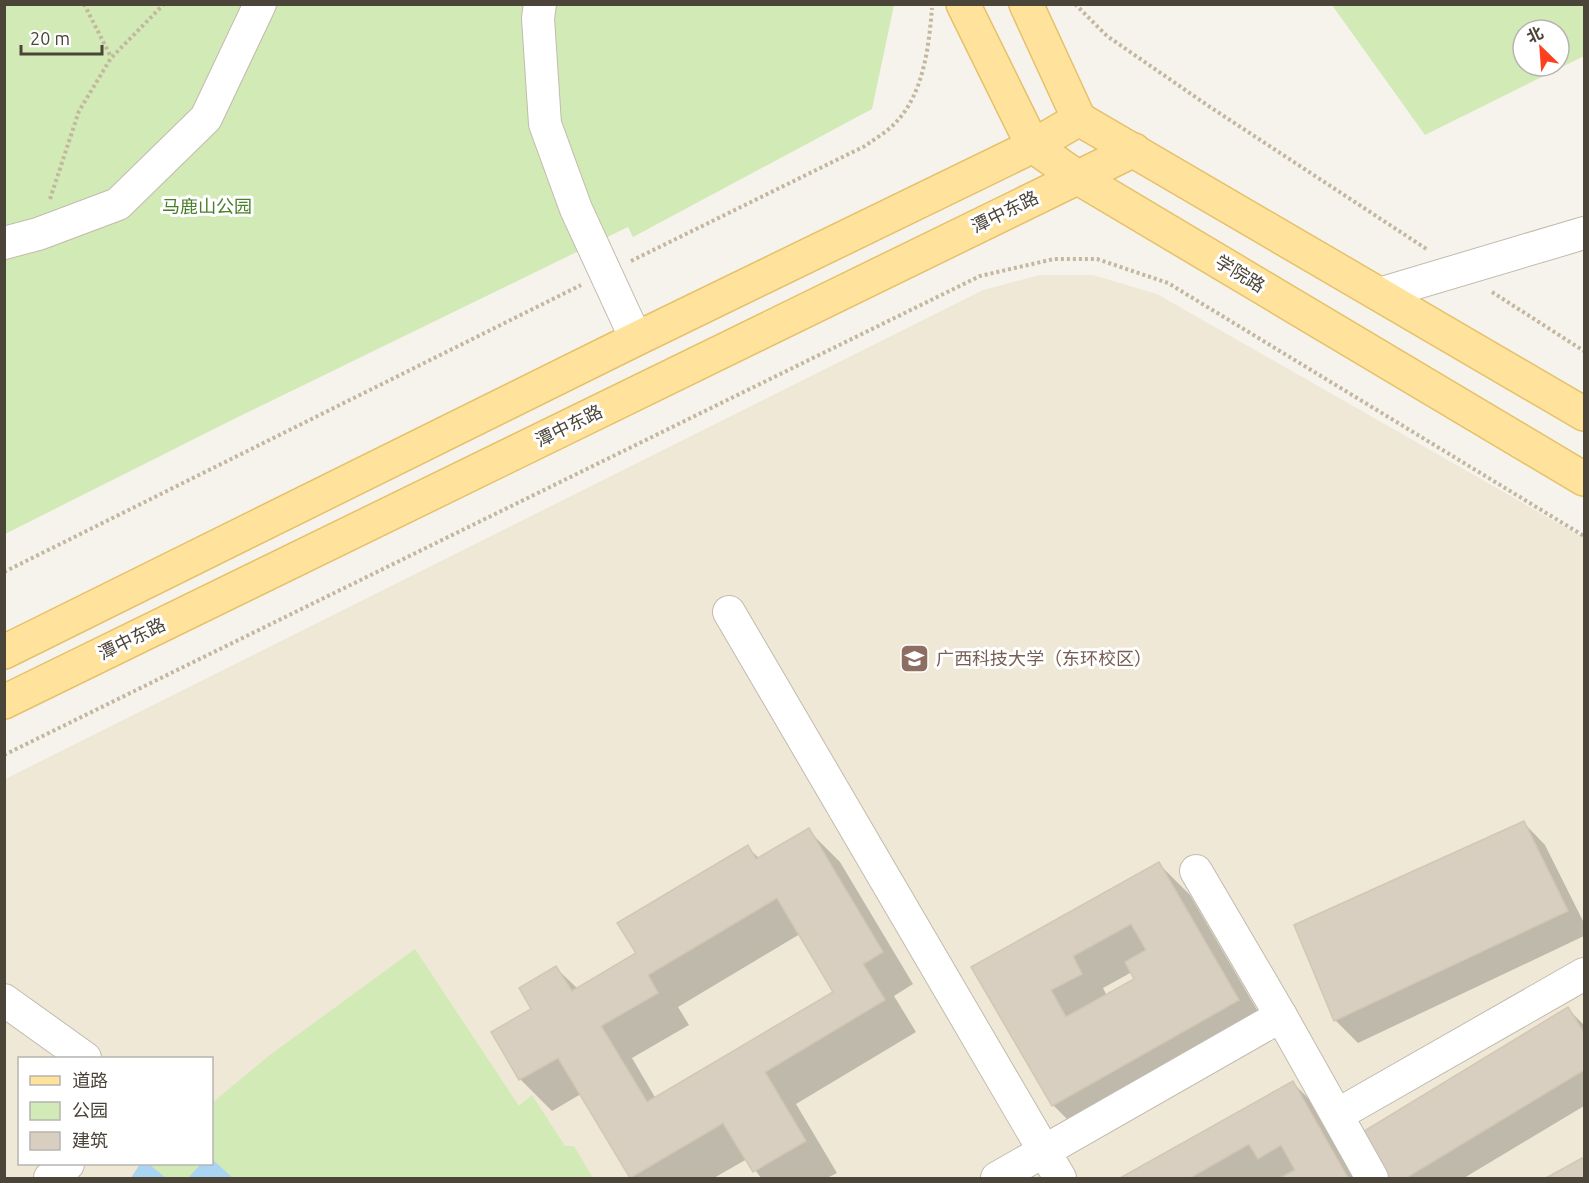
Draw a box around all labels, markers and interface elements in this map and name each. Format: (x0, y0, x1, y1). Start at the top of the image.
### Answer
scale bar (21, 18, 102, 56)
north arrow (1511, 18, 1571, 78)
text: 北 (1524, 23, 1546, 46)
text: 20 m (30, 28, 70, 48)
street label: 潭中东路 (968, 186, 1041, 236)
park label: 马鹿山公园 (162, 196, 252, 216)
street label: 学院路 (1212, 251, 1269, 296)
street label: 潭中东路 (532, 400, 605, 450)
street label: 潭中东路 (95, 613, 168, 663)
school or university icon: 广西科技大学（东环校区） (899, 643, 931, 675)
place label: 广西科技大学（东环校区） (936, 648, 1152, 668)
legend (18, 1057, 213, 1165)
text: 道路 (72, 1070, 108, 1090)
text: 公园 (72, 1100, 108, 1120)
text: 建筑 (72, 1130, 108, 1150)

